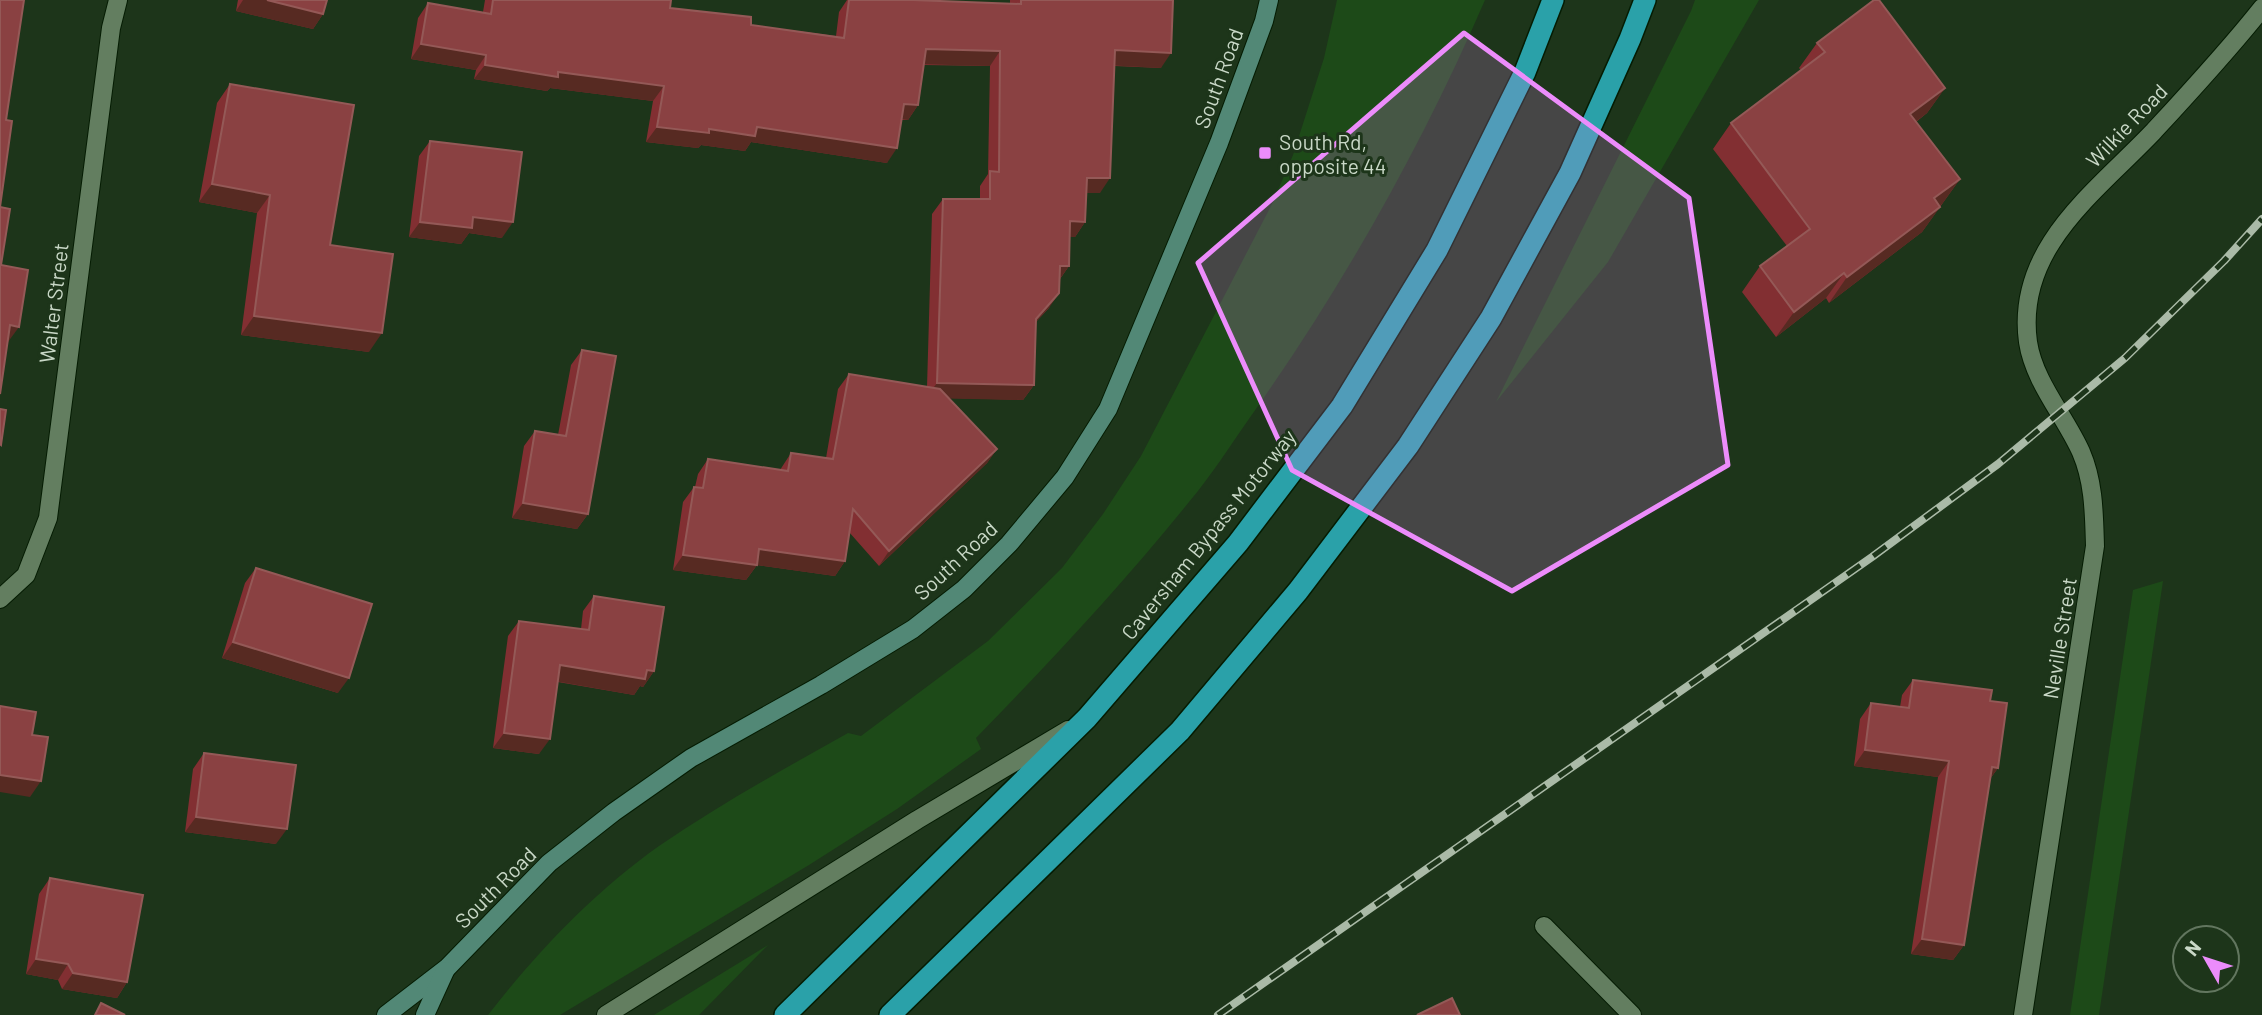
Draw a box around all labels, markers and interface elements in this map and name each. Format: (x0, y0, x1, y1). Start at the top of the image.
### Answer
street label: South Road (1188, 25, 1248, 131)
street label: Wilkie Road (2080, 78, 2172, 172)
place label: South Rd, opposite 44 (1279, 129, 1386, 178)
marker: South Rd, opposite 44 (1257, 145, 1273, 161)
street label: Walter Street (33, 242, 73, 364)
street label: Caversham Bypass Motorway (1116, 424, 1301, 644)
street label: South Road (908, 515, 1002, 605)
street label: Neville Street (2037, 575, 2081, 701)
street label: South Road (449, 841, 541, 933)
north arrow (2171, 924, 2241, 994)
text: N (2179, 936, 2205, 960)

